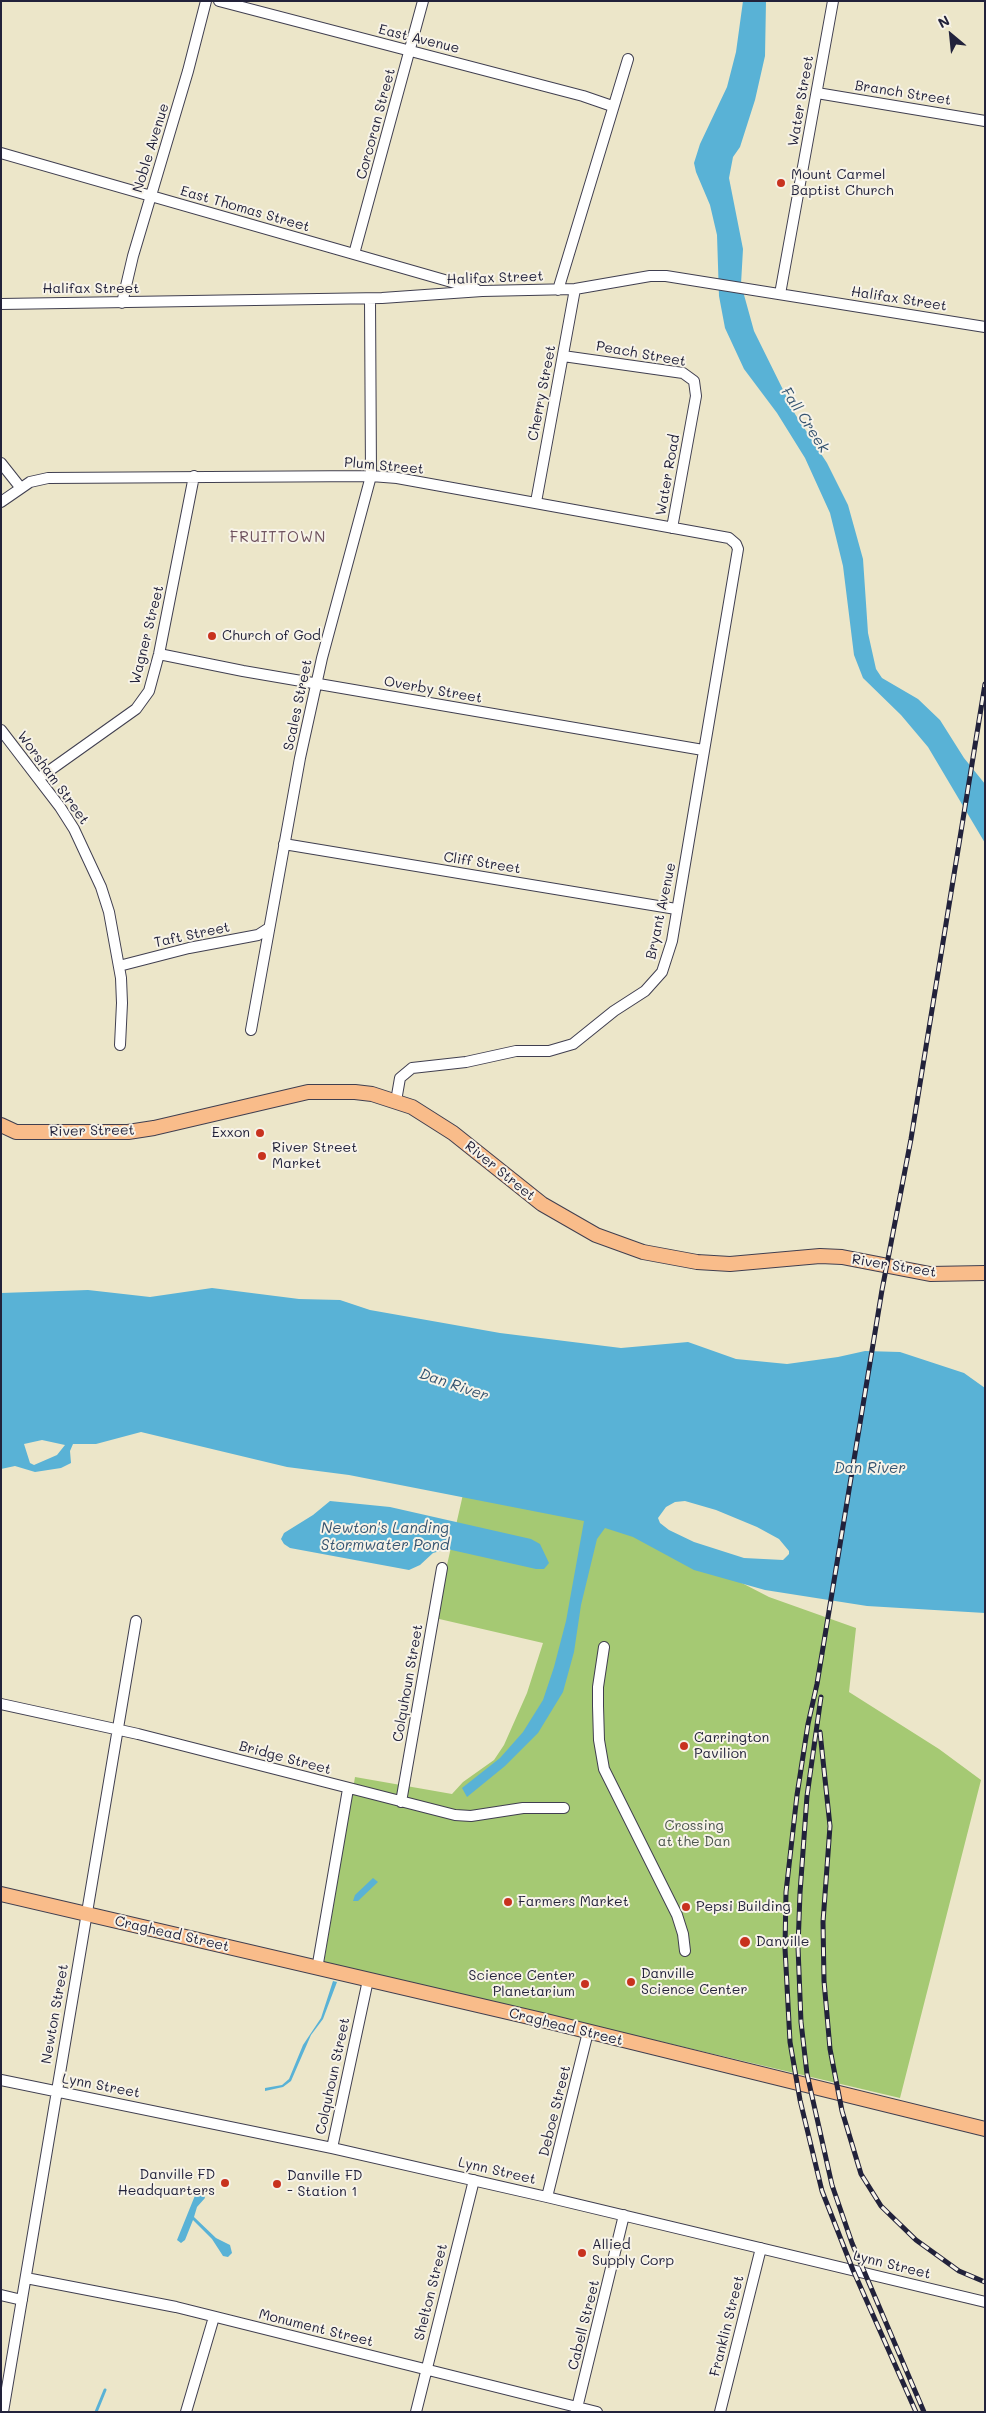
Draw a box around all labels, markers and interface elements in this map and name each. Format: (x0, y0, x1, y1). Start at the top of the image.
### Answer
north arrow (926, 10, 976, 60)
text: N (935, 10, 953, 32)
street label: East Avenue (377, 21, 461, 57)
street label: Water Street (785, 54, 817, 148)
street label: Corcoran Street (353, 67, 399, 181)
street label: Branch Street (854, 77, 952, 109)
street label: Noble Avenue (129, 101, 173, 195)
place label: Mount Carmel Baptist Church (791, 167, 894, 200)
marker: Mount Carmel Baptist Church (775, 177, 787, 189)
street label: East Thomas Street (178, 182, 312, 236)
street label: Halifax Street (446, 268, 544, 288)
street label: Halifax Street (43, 281, 139, 297)
street label: Halifax Street (850, 283, 948, 315)
street label: Peach Street (595, 338, 687, 370)
street label: Cherry Street (525, 344, 559, 442)
water label: Fall Creek (777, 384, 833, 456)
street label: Water Road (653, 433, 683, 517)
street label: Plum Street (343, 454, 425, 478)
district label: FRUITTOWN (229, 528, 327, 546)
street label: Wagner Street (127, 584, 167, 686)
place label: Church of God (222, 628, 321, 644)
marker: Church of God (206, 630, 218, 642)
street label: Scales Street (280, 658, 316, 752)
street label: Overby Street (383, 673, 483, 707)
street label: Worsham Street (14, 728, 92, 828)
street label: Cliff Street (442, 849, 522, 877)
street label: Bryant Avenue (643, 861, 679, 961)
street label: Taft Street (153, 919, 231, 951)
street label: River Street (49, 1122, 135, 1140)
place label: Exxon (212, 1125, 250, 1141)
marker: Exxon (254, 1127, 266, 1139)
street label: River Street (462, 1138, 538, 1204)
place label: River Street Market (272, 1140, 357, 1172)
marker: River Street Market (256, 1150, 268, 1162)
street label: River Street (851, 1251, 937, 1281)
water label: Dan River (417, 1365, 491, 1405)
water label: Dan River (834, 1459, 906, 1477)
water label: Newton's Landing Stormwater Pond (321, 1519, 449, 1554)
street label: Colquhoun Street (389, 1623, 427, 1743)
place label: Carrington Pavilion (694, 1730, 769, 1762)
street label: Bridge Street (237, 1738, 333, 1778)
marker: Carrington Pavilion (678, 1740, 690, 1752)
park label: Crossing at the Dan (658, 1818, 730, 1850)
place label: Farmers Market (518, 1894, 629, 1910)
marker: Farmers Market (502, 1896, 514, 1908)
place label: Pepsi Building (696, 1899, 791, 1915)
marker: Pepsi Building (680, 1901, 692, 1913)
street label: Craghead Street (113, 1913, 231, 1955)
place label: Danville (756, 1934, 809, 1950)
marker: Danville (738, 1935, 752, 1949)
street label: Newton Street (38, 1963, 72, 2065)
place label: Danville Science Center (641, 1966, 747, 1998)
place label: Science Center Planetarium (469, 1968, 575, 2000)
marker: Danville Science Center (625, 1976, 637, 1988)
marker: Science Center Planetarium (579, 1978, 591, 1990)
street label: Craghead Street (507, 2005, 625, 2049)
street label: Colquhoun Street (312, 2016, 354, 2136)
street label: Deboe Street (536, 2064, 574, 2158)
street label: Lynn Street (61, 2070, 141, 2102)
street label: Lynn Street (457, 2154, 537, 2188)
place label: Danville FD Headquarters (118, 2167, 215, 2200)
place label: Danville FD - Station 1 (287, 2168, 362, 2200)
marker: Danville FD Headquarters (219, 2177, 231, 2189)
marker: Danville FD - Station 1 (271, 2178, 283, 2190)
place label: Allied Supply Corp (592, 2237, 674, 2270)
street label: Shelton Street (411, 2242, 451, 2342)
marker: Allied Supply Corp (576, 2247, 588, 2259)
street label: Lynn Street (852, 2247, 932, 2283)
street label: Franklin Street (706, 2274, 748, 2378)
street label: Cabell Street (565, 2278, 603, 2372)
street label: Monument Street (257, 2306, 375, 2350)

